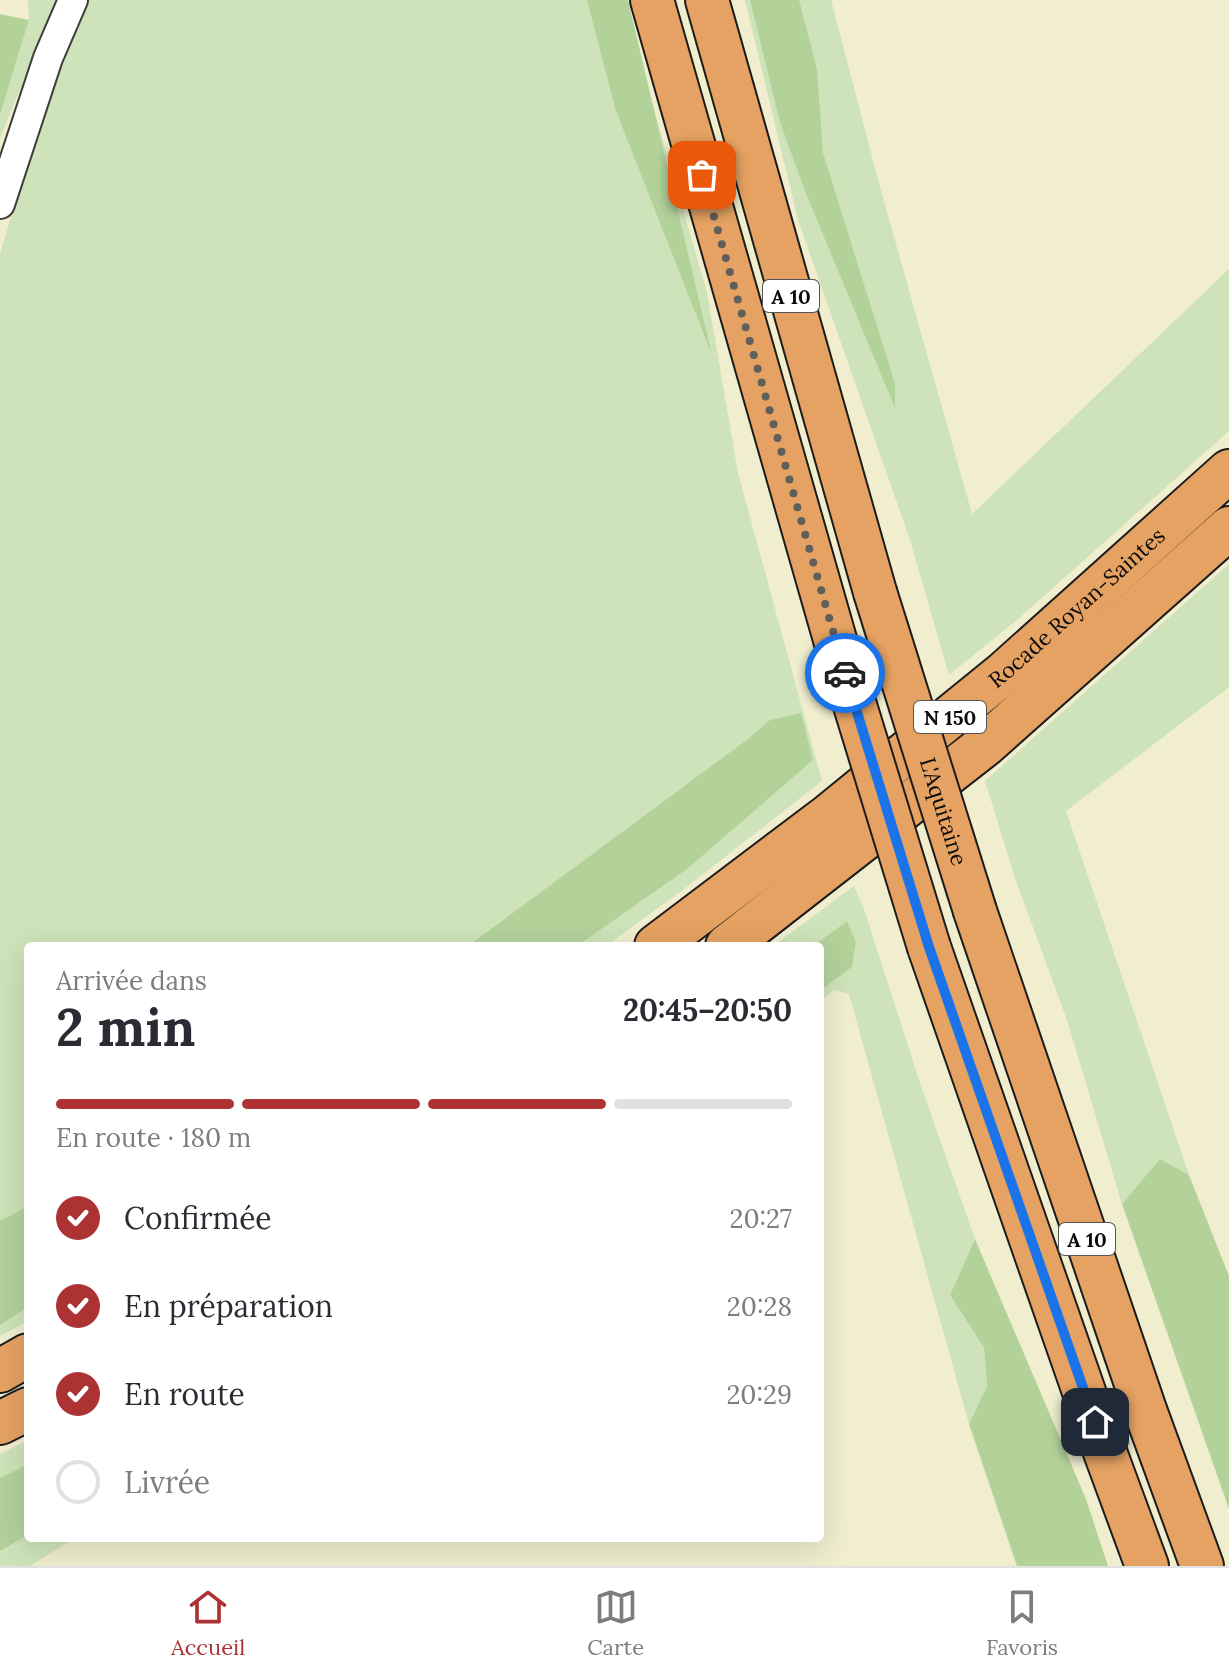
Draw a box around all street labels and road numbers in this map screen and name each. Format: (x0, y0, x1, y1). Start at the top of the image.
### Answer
road number: A 10 (763, 280, 819, 312)
street label: Rocade Royan-Saintes (983, 521, 1171, 694)
road number: N 150 (914, 701, 986, 733)
street label: L'Aquitaine (914, 754, 974, 869)
road number: A 10 (1059, 1223, 1115, 1255)

